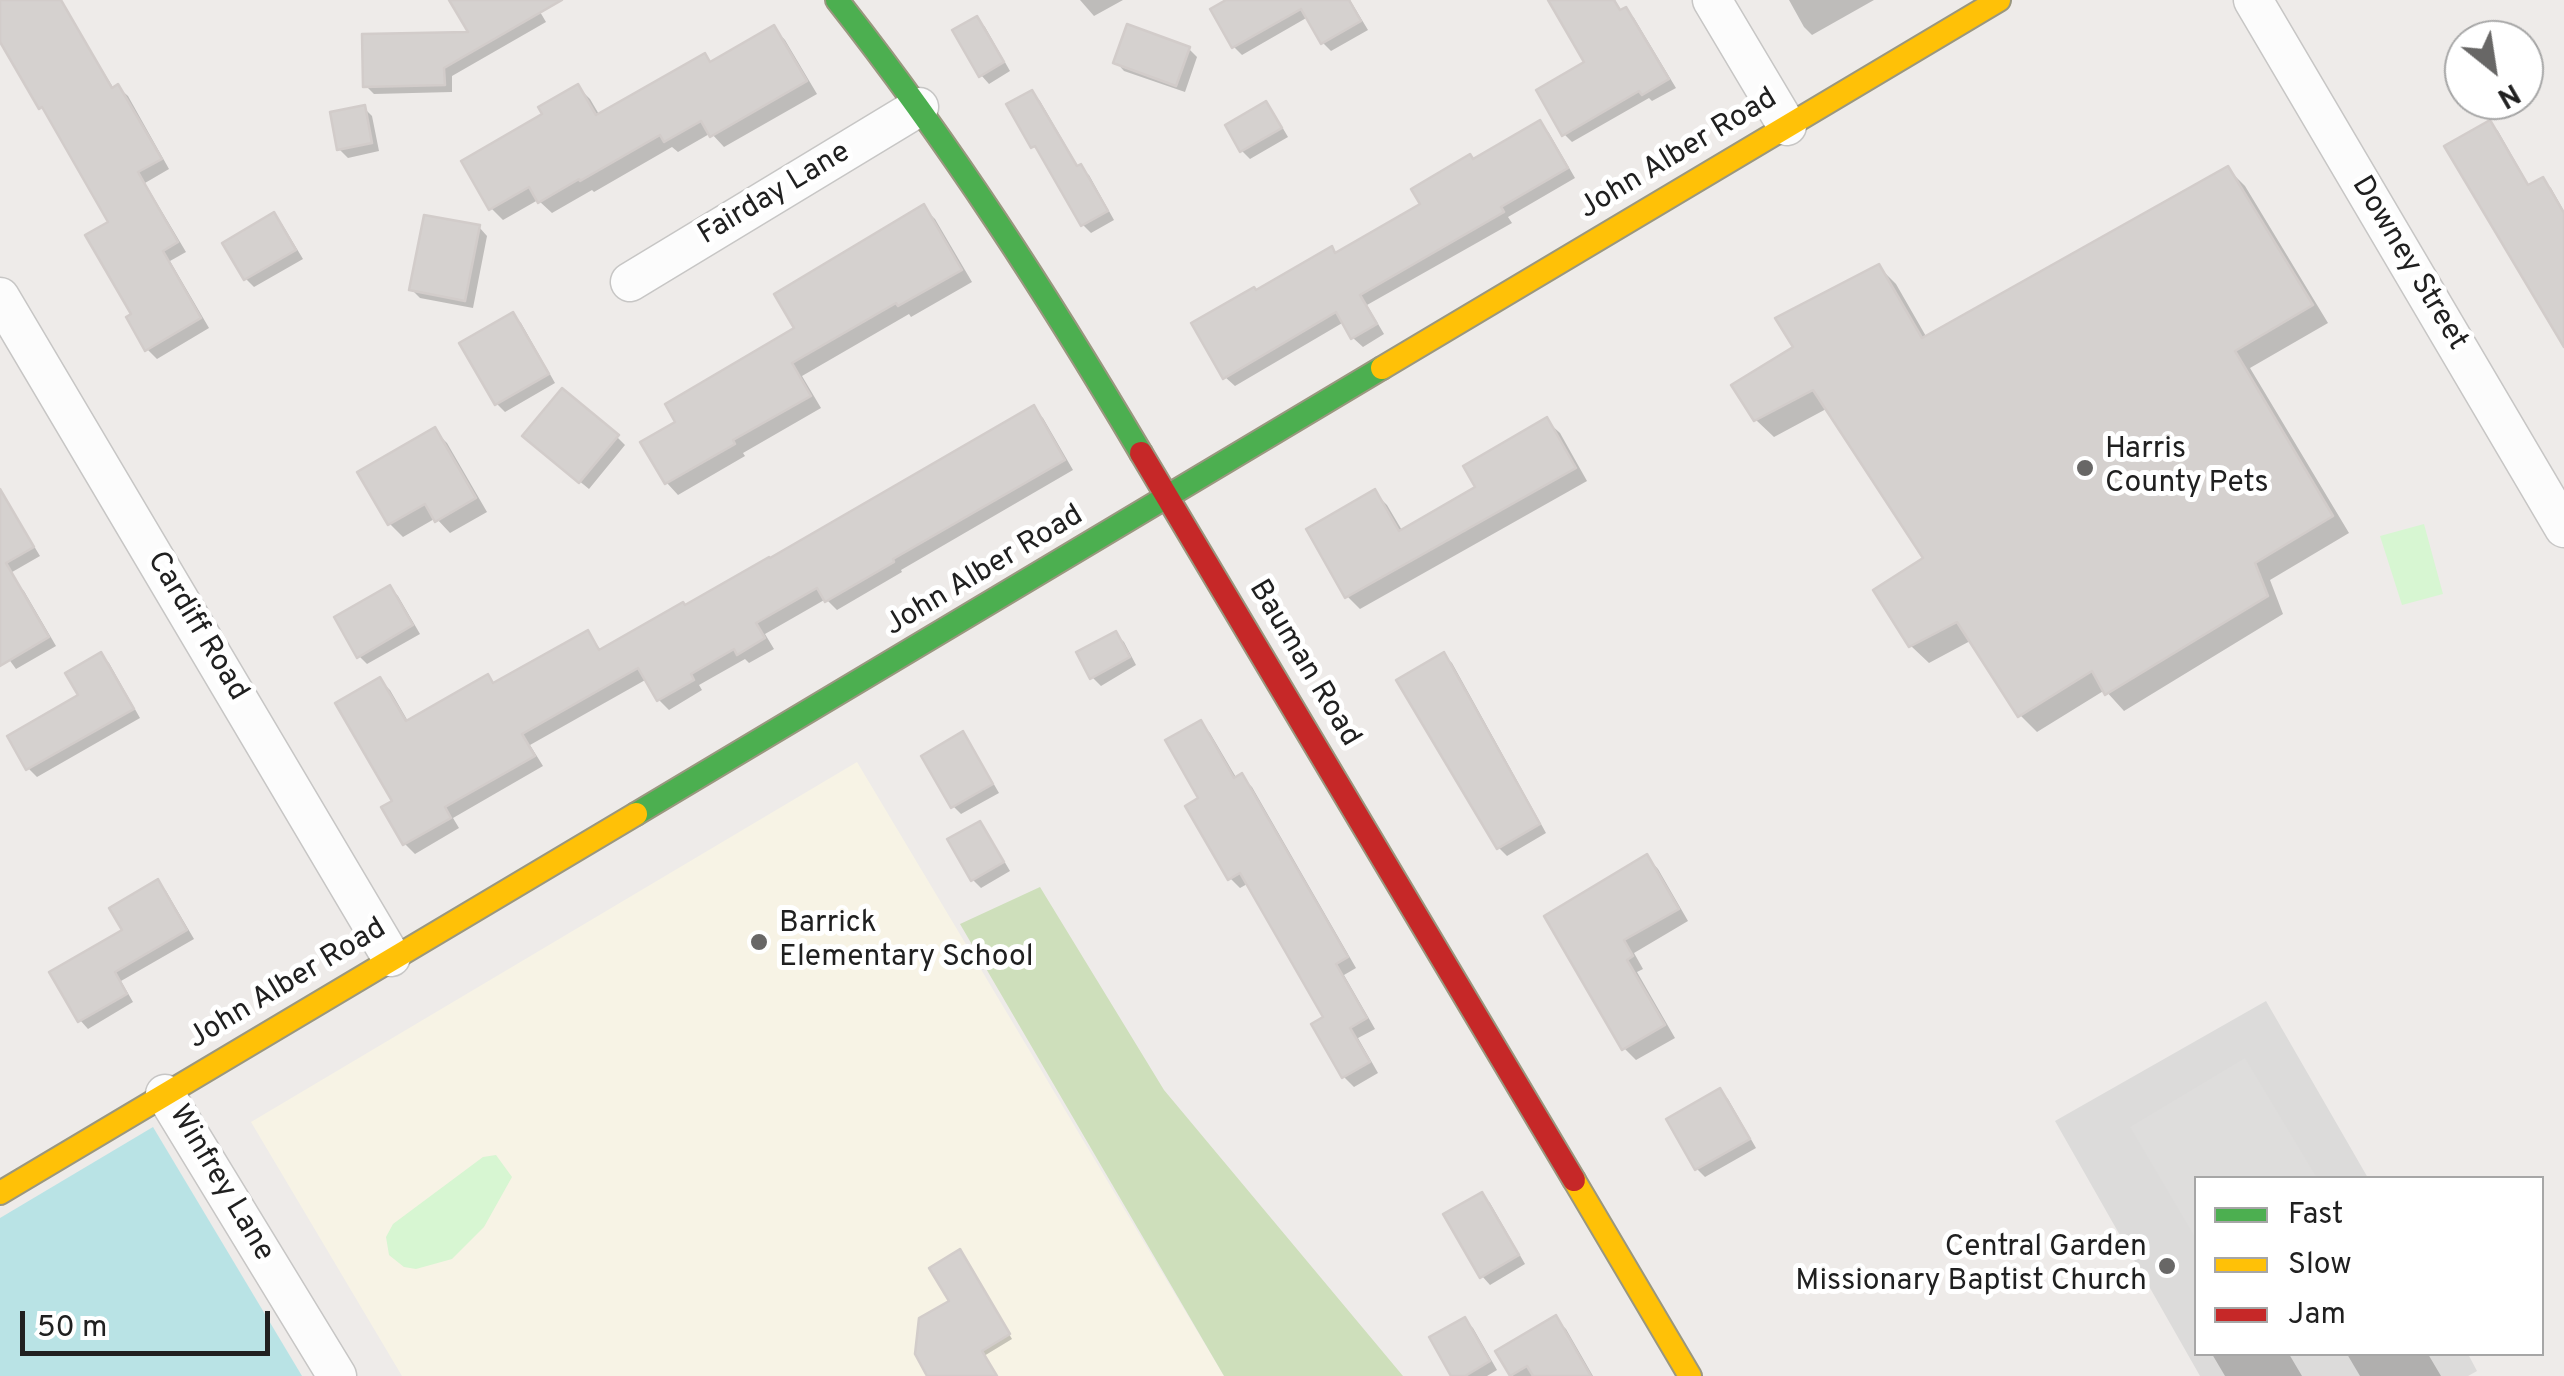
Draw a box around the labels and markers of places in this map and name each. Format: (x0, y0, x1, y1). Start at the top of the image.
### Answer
place label: Harris County Pets (2105, 433, 2269, 504)
marker: Harris County Pets (2074, 457, 2096, 479)
place label: Barrick Elementary School (779, 907, 1034, 978)
marker: Barrick Elementary School (748, 931, 770, 953)
place label: Central Garden Missionary Baptist Church (1795, 1231, 2147, 1302)
marker: Central Garden Missionary Baptist Church (2156, 1255, 2178, 1277)

